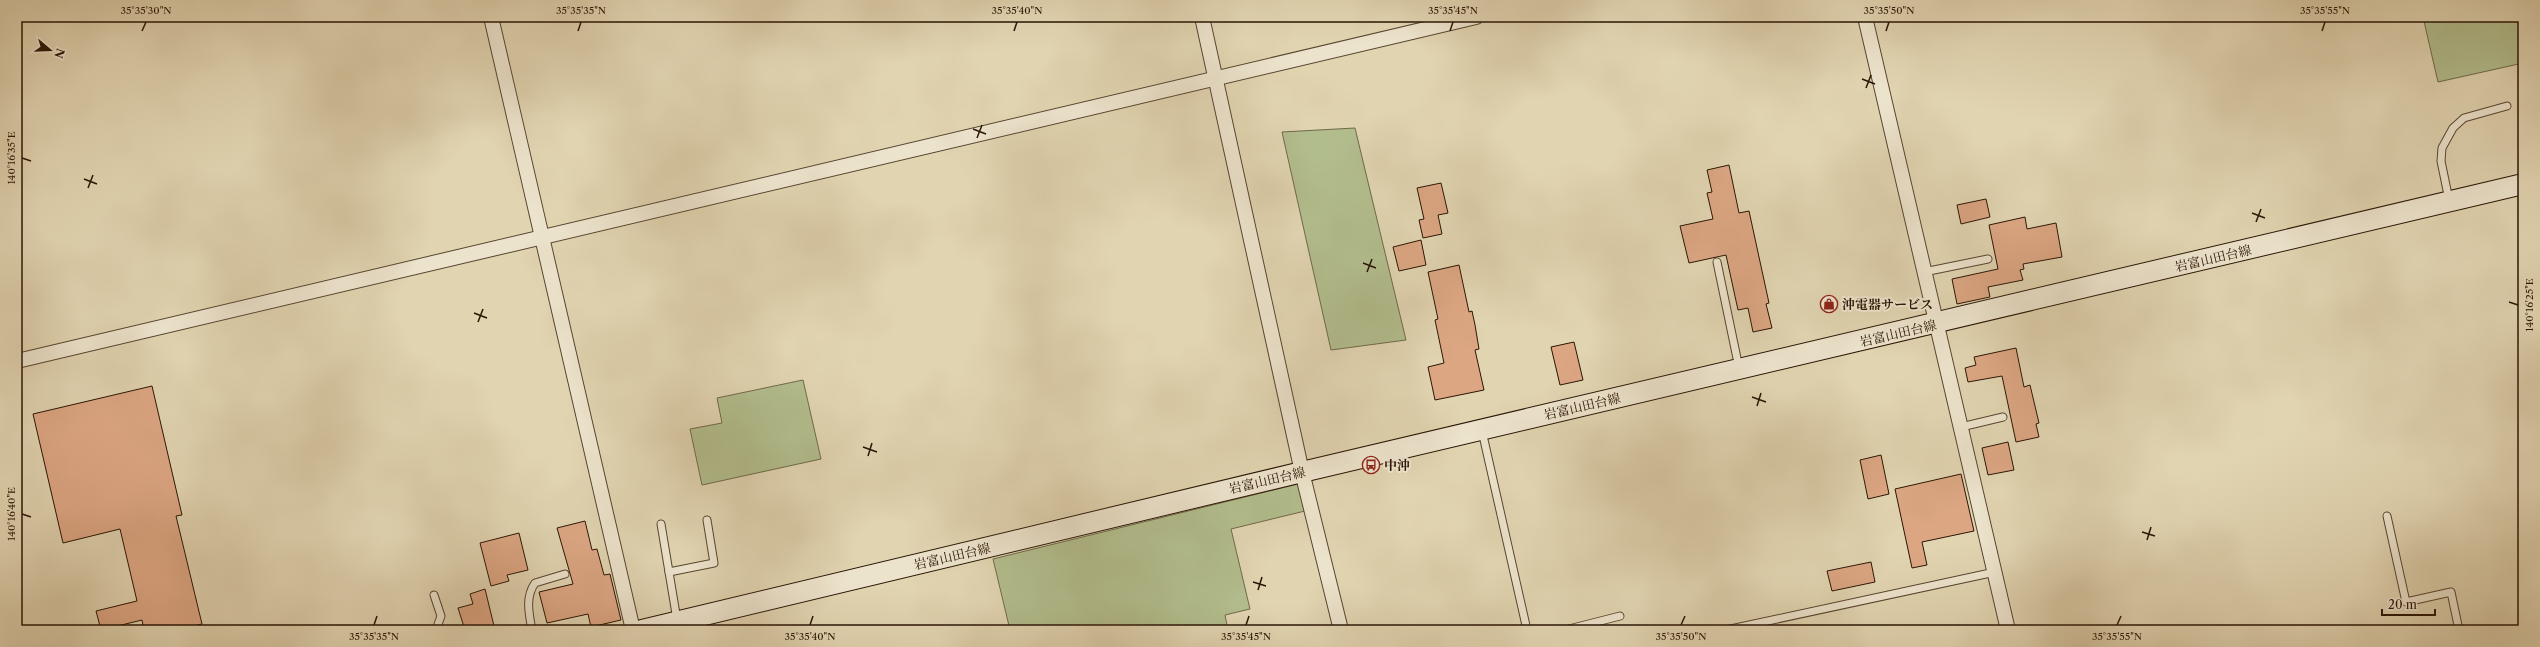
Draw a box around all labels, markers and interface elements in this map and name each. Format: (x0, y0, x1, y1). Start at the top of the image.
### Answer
text: 35°35'30"N (120, 4, 172, 17)
text: 35°35'35"N (556, 4, 606, 17)
text: 35°35'40"N (992, 4, 1042, 17)
text: 35°35'45"N (1428, 4, 1478, 17)
text: 35°35'50"N (1863, 4, 1915, 17)
text: 35°35'55"N (2300, 4, 2350, 17)
north arrow (30, 30, 70, 70)
text: N (51, 46, 68, 60)
text: 140°16'35"E (5, 131, 18, 185)
street label: 岩富山田台線 (2173, 241, 2253, 275)
text: 140°16'25"E (2523, 278, 2536, 332)
shop icon: 沖電器サービス (1819, 294, 1839, 314)
place label: 沖電器サービス (1842, 296, 1933, 312)
street label: 岩富山田台線 (1858, 316, 1938, 350)
street label: 岩富山田台線 (1542, 389, 1622, 423)
bus stop icon: 中沖 (1361, 455, 1381, 475)
place label: 中沖 (1384, 457, 1410, 473)
street label: 岩富山田台線 (1227, 463, 1307, 497)
text: 140°16'40"E (5, 487, 18, 541)
street label: 岩富山田台線 (912, 539, 992, 573)
scale bar (2382, 591, 2435, 617)
text: 20 m (2388, 597, 2417, 612)
text: 35°35'35"N (349, 630, 399, 643)
text: 35°35'40"N (785, 630, 835, 643)
text: 35°35'45"N (1221, 630, 1271, 643)
text: 35°35'50"N (1655, 630, 1707, 643)
text: 35°35'55"N (2092, 630, 2142, 643)

